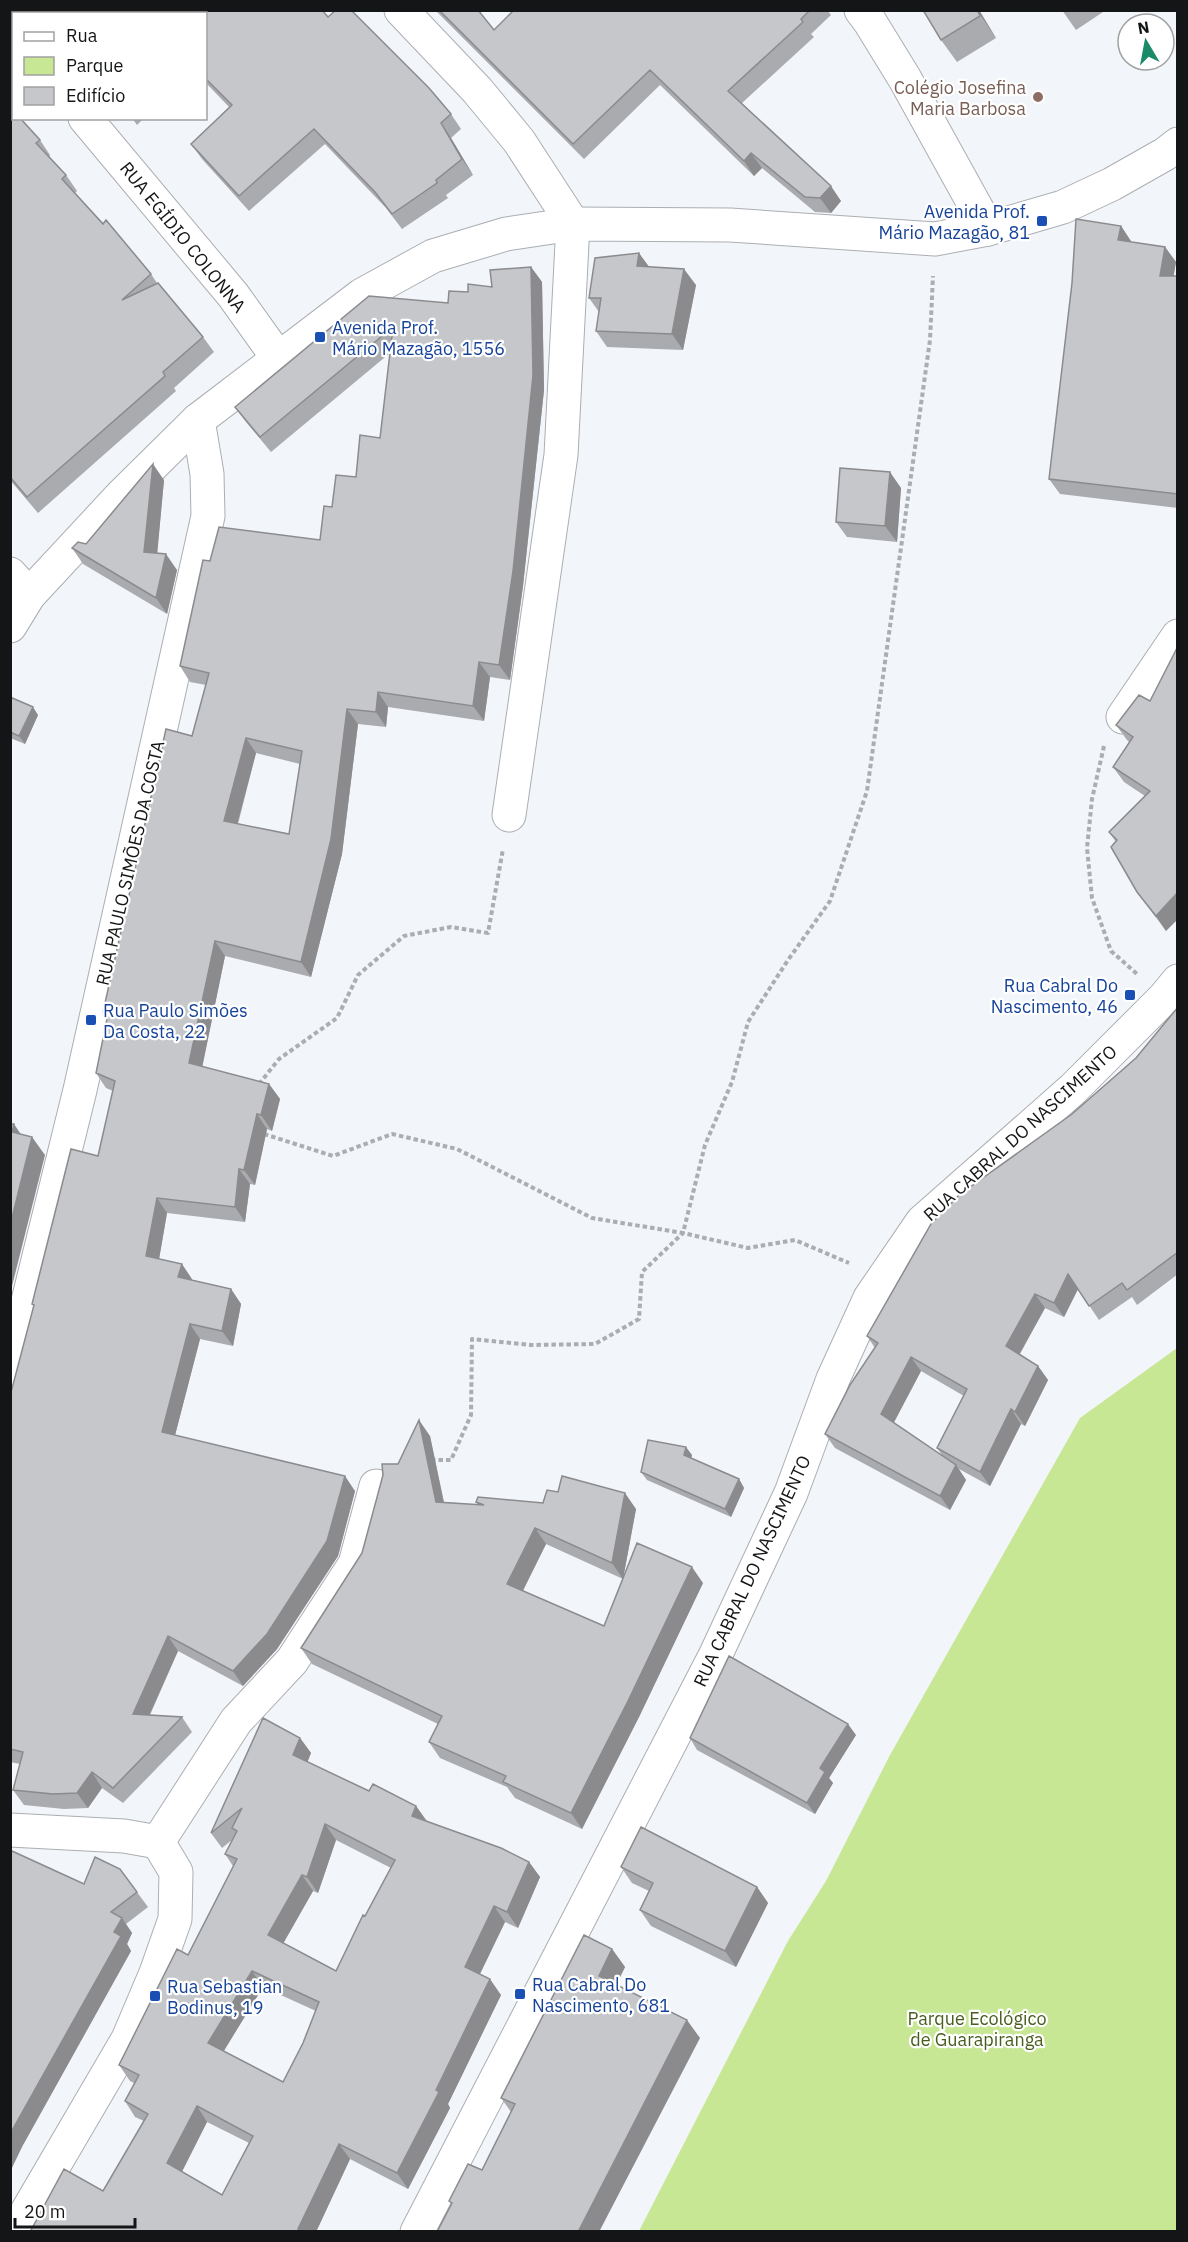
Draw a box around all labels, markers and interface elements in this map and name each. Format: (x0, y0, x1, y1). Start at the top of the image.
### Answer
legend (12, 12, 207, 120)
north arrow (1116, 12, 1176, 72)
text: N (1136, 16, 1151, 38)
text: Rua (66, 24, 98, 47)
text: Parque (66, 54, 124, 77)
place label: Colégio Josefina Maria Barbosa (894, 76, 1026, 120)
text: Edifício (66, 84, 125, 107)
marker: Colégio Josefina Maria Barbosa (1031, 90, 1045, 104)
street label: RUA EGÍDIO COLONNA (115, 157, 251, 317)
place label: Avenida Prof. Mário Mazagão, 81 (879, 200, 1030, 244)
marker: Avenida Prof. Mário Mazagão, 81 (1035, 214, 1049, 228)
place label: Avenida Prof. Mário Mazagão, 1556 (332, 316, 505, 360)
marker: Avenida Prof. Mário Mazagão, 1556 (313, 330, 327, 344)
street label: RUA PAULO SIMÕES DA COSTA (91, 738, 169, 988)
place label: Rua Cabral Do Nascimento, 46 (991, 974, 1118, 1018)
marker: Rua Cabral Do Nascimento, 46 (1123, 988, 1137, 1002)
place label: Rua Paulo Simões Da Costa, 22 (103, 999, 248, 1043)
marker: Rua Paulo Simões Da Costa, 22 (84, 1013, 98, 1027)
street label: RUA CABRAL DO NASCIMENTO (918, 1040, 1122, 1226)
street label: RUA CABRAL DO NASCIMENTO (688, 1452, 816, 1690)
place label: Rua Cabral Do Nascimento, 681 (532, 1973, 670, 2017)
place label: Rua Sebastian Bodinus, 19 (167, 1975, 282, 2019)
marker: Rua Cabral Do Nascimento, 681 (513, 1987, 527, 2001)
marker: Rua Sebastian Bodinus, 19 (148, 1989, 162, 2003)
park label: Parque Ecológico de Guarapiranga (908, 2007, 1046, 2051)
scale bar (15, 2191, 135, 2229)
text: 20 m (24, 2200, 66, 2223)

